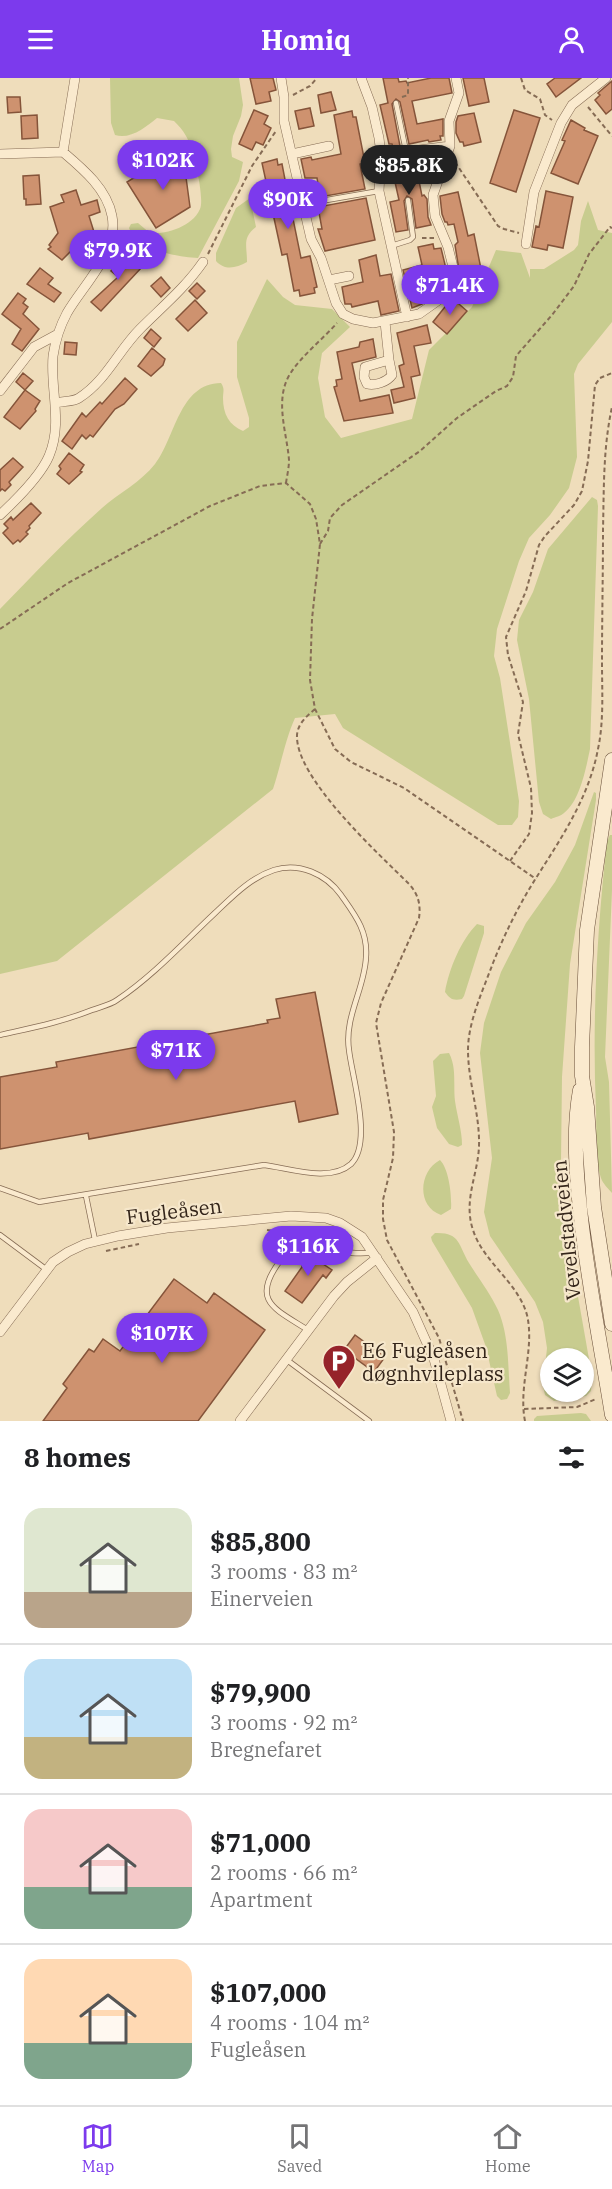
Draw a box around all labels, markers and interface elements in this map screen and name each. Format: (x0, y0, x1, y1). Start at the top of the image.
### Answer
text: Homiq (261, 22, 351, 57)
icon: menu (24, 23, 57, 56)
icon: person (555, 23, 588, 56)
pin: $102K (121, 140, 205, 191)
pin: $85.8K (360, 145, 458, 196)
text: $102K (131, 146, 195, 173)
text: $85.8K (375, 151, 443, 178)
pin: $90K (252, 179, 324, 230)
text: $90K (262, 185, 314, 212)
pin: $79.9K (69, 230, 167, 281)
text: $79.9K (84, 236, 152, 263)
pin: $71.4K (401, 265, 499, 316)
text: $71.4K (416, 271, 484, 298)
pin: $71K (140, 1030, 212, 1081)
text: $71K (150, 1036, 202, 1063)
street label: Vevelstadveien (545, 1158, 587, 1301)
street label: Fugleåsen (125, 1192, 224, 1230)
pin: $116K (266, 1226, 350, 1277)
text: $116K (276, 1232, 340, 1259)
pin: $107K (120, 1313, 204, 1364)
text: $107K (130, 1319, 194, 1346)
place label: E6 Fugleåsen døgnhvileplass (362, 1337, 504, 1387)
parking icon: E6 Fugleåsen døgnhvileplass (321, 1343, 357, 1390)
map controls (540, 1348, 594, 1402)
button: layers (540, 1348, 594, 1402)
text: 8 homes (24, 1440, 131, 1474)
icon: filters (555, 1441, 588, 1474)
text: $85,800 (210, 1524, 311, 1558)
icon: home (72, 1532, 144, 1604)
text: 3 rooms · 83 m² (210, 1558, 357, 1585)
text: Einerveien (210, 1585, 313, 1612)
text: $79,900 (210, 1675, 311, 1709)
icon: home (72, 1683, 144, 1755)
text: 3 rooms · 92 m² (210, 1709, 357, 1736)
text: Bregnefaret (210, 1736, 322, 1763)
text: $71,000 (210, 1825, 311, 1859)
icon: home (72, 1833, 144, 1905)
text: 2 rooms · 66 m² (210, 1859, 357, 1886)
text: Apartment (210, 1886, 313, 1913)
text: $107,000 (210, 1975, 326, 2009)
icon: home (72, 1983, 144, 2055)
text: 4 rooms · 104 m² (210, 2009, 369, 2036)
text: Fugleåsen (210, 2036, 306, 2063)
tab: Map (81, 2120, 114, 2176)
tab: Saved (277, 2120, 322, 2176)
tab: Home (485, 2120, 531, 2176)

